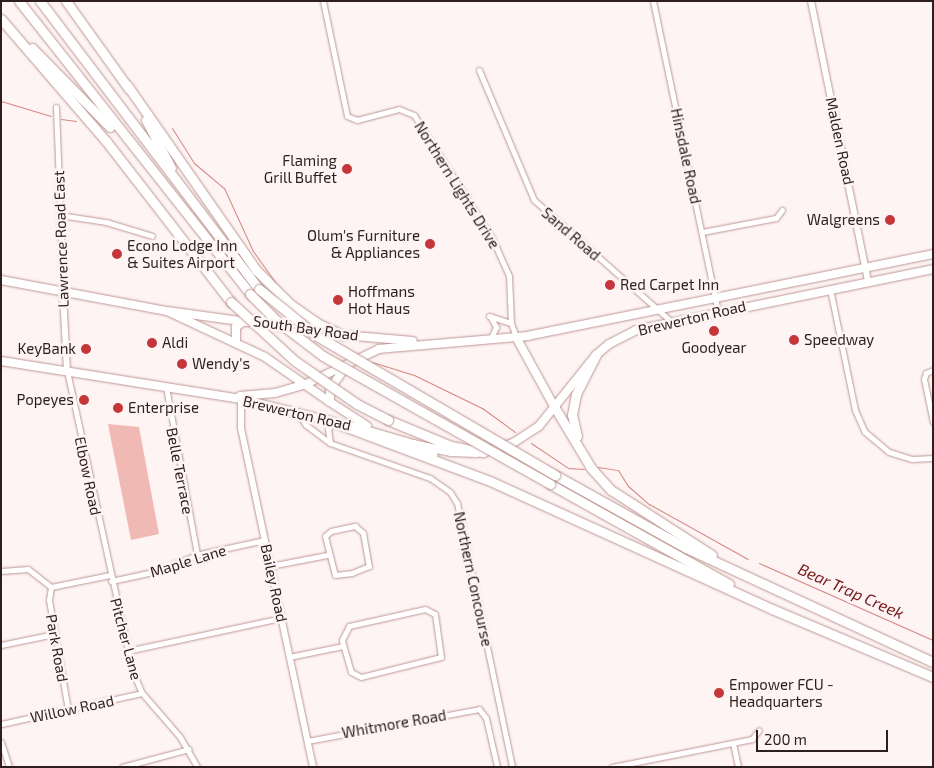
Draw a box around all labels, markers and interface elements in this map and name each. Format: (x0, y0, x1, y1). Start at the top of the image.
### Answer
street label: Malden Road (822, 96, 858, 186)
street label: Hinsdale Road (667, 107, 705, 205)
street label: Northern Lights Drive (411, 118, 503, 252)
place label: Flaming Grill Buffet (263, 151, 337, 186)
marker: Flaming Grill Buffet (341, 163, 353, 175)
street label: Lawrence Road East (50, 170, 72, 308)
street label: Sand Road (538, 204, 604, 264)
place label: Walgreens (807, 211, 880, 229)
marker: Walgreens (884, 214, 896, 226)
place label: Olum's Furniture & Appliances (307, 226, 420, 261)
place label: Econo Lodge Inn & Suites Airport (127, 236, 238, 271)
marker: Olum's Furniture & Appliances (424, 238, 436, 250)
marker: Econo Lodge Inn & Suites Airport (111, 248, 123, 260)
place label: Red Carpet Inn (620, 276, 719, 294)
marker: Red Carpet Inn (604, 279, 616, 291)
place label: Hoffmans Hot Haus (348, 282, 415, 317)
marker: Hoffmans Hot Haus (332, 294, 344, 306)
street label: Brewerton Road (636, 297, 748, 339)
street label: South Bay Road (252, 312, 360, 344)
marker: Goodyear (708, 325, 720, 337)
place label: Speedway (804, 331, 874, 349)
place label: Aldi (162, 334, 188, 352)
marker: Speedway (788, 334, 800, 346)
marker: Aldi (146, 337, 158, 349)
place label: Goodyear (681, 339, 747, 357)
place label: KeyBank (18, 340, 76, 358)
marker: KeyBank (80, 343, 92, 355)
place label: Wendy's (192, 355, 250, 373)
marker: Wendy's (176, 358, 188, 370)
place label: Popeyes (16, 391, 74, 409)
street label: Brewerton Road (241, 392, 353, 434)
marker: Popeyes (78, 394, 90, 406)
place label: Enterprise (128, 399, 199, 417)
marker: Enterprise (112, 402, 124, 414)
street label: Belle Terrace (163, 426, 197, 516)
street label: Elbow Road (71, 435, 105, 517)
street label: Northern Concourse (450, 510, 496, 648)
street label: Maple Lane (148, 541, 228, 581)
street label: Bailey Road (257, 542, 291, 624)
water label: Bear Trap Creek (795, 559, 907, 623)
street label: Pitcher Lane (106, 596, 146, 682)
street label: Park Road (42, 613, 72, 683)
place label: Empower FCU - Headquarters (729, 675, 834, 710)
marker: Empower FCU - Headquarters (713, 687, 725, 699)
street label: Willow Road (28, 691, 116, 727)
street label: Whitmore Road (340, 706, 448, 742)
scale bar (759, 720, 892, 752)
text: 200 m (764, 730, 807, 748)

